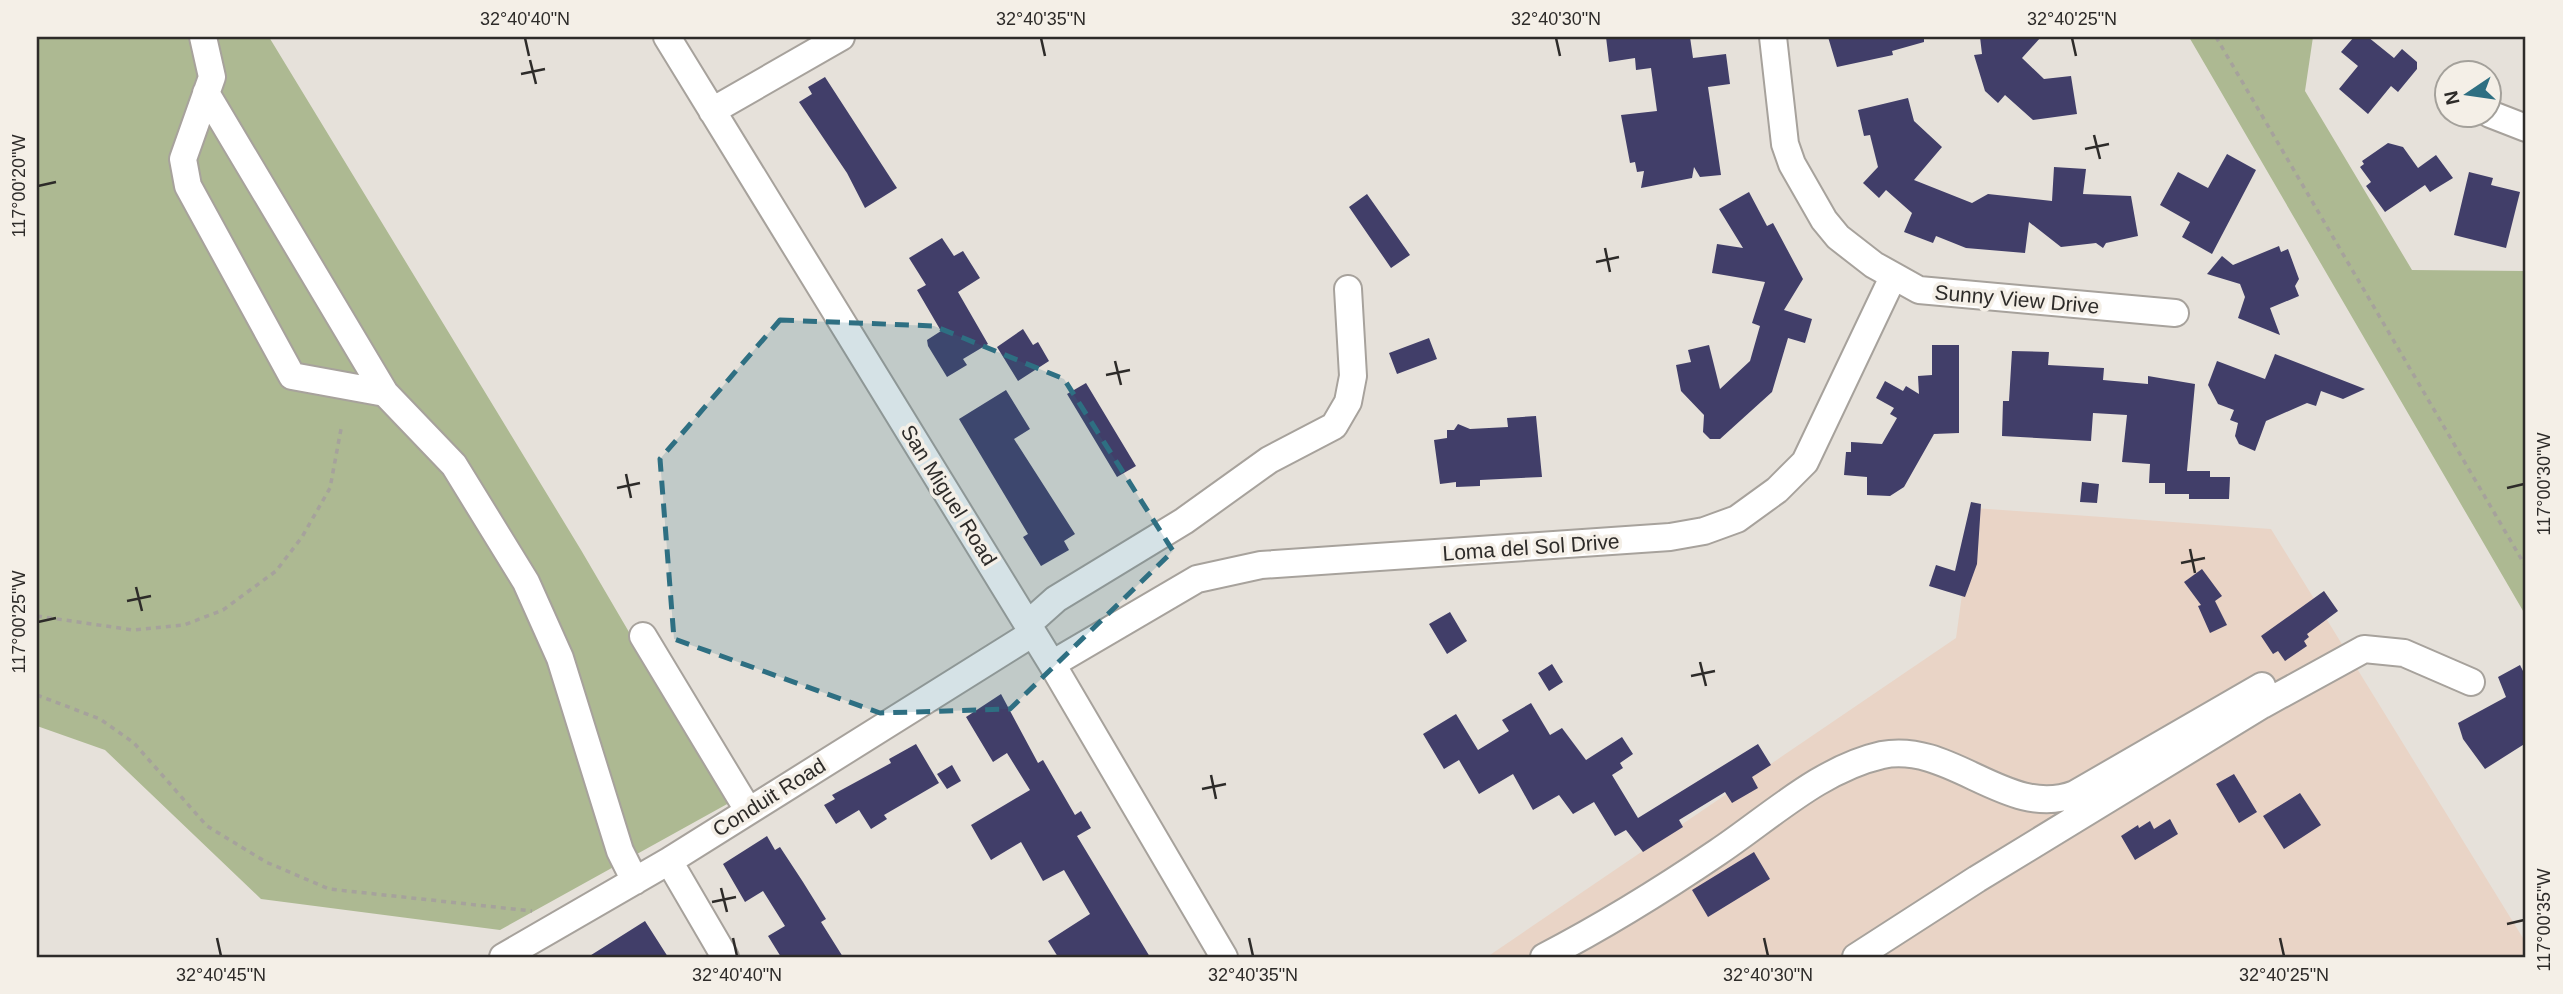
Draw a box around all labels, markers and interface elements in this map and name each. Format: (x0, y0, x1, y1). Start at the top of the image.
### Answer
text: 32°40'40"N (480, 9, 570, 29)
text: 32°40'35"N (996, 9, 1086, 29)
text: 32°40'30"N (1511, 9, 1601, 29)
text: 32°40'25"N (2027, 9, 2117, 29)
north arrow (2434, 60, 2504, 130)
text: N (2440, 89, 2464, 107)
text: 117°00'20"W (9, 135, 29, 237)
street label: Sunny View Drive (1934, 280, 2100, 318)
street label: San Miguel Road (897, 421, 1001, 569)
text: 117°00'30"W (2534, 433, 2554, 535)
street label: Loma del Sol Drive (1442, 529, 1620, 565)
text: 117°00'25"W (9, 571, 29, 673)
street label: Conduit Road (708, 753, 830, 841)
text: 117°00'35"W (2534, 869, 2554, 971)
text: 32°40'45"N (176, 965, 266, 985)
text: 32°40'40"N (692, 965, 782, 985)
text: 32°40'35"N (1208, 965, 1298, 985)
text: 32°40'30"N (1723, 965, 1813, 985)
text: 32°40'25"N (2239, 965, 2329, 985)

